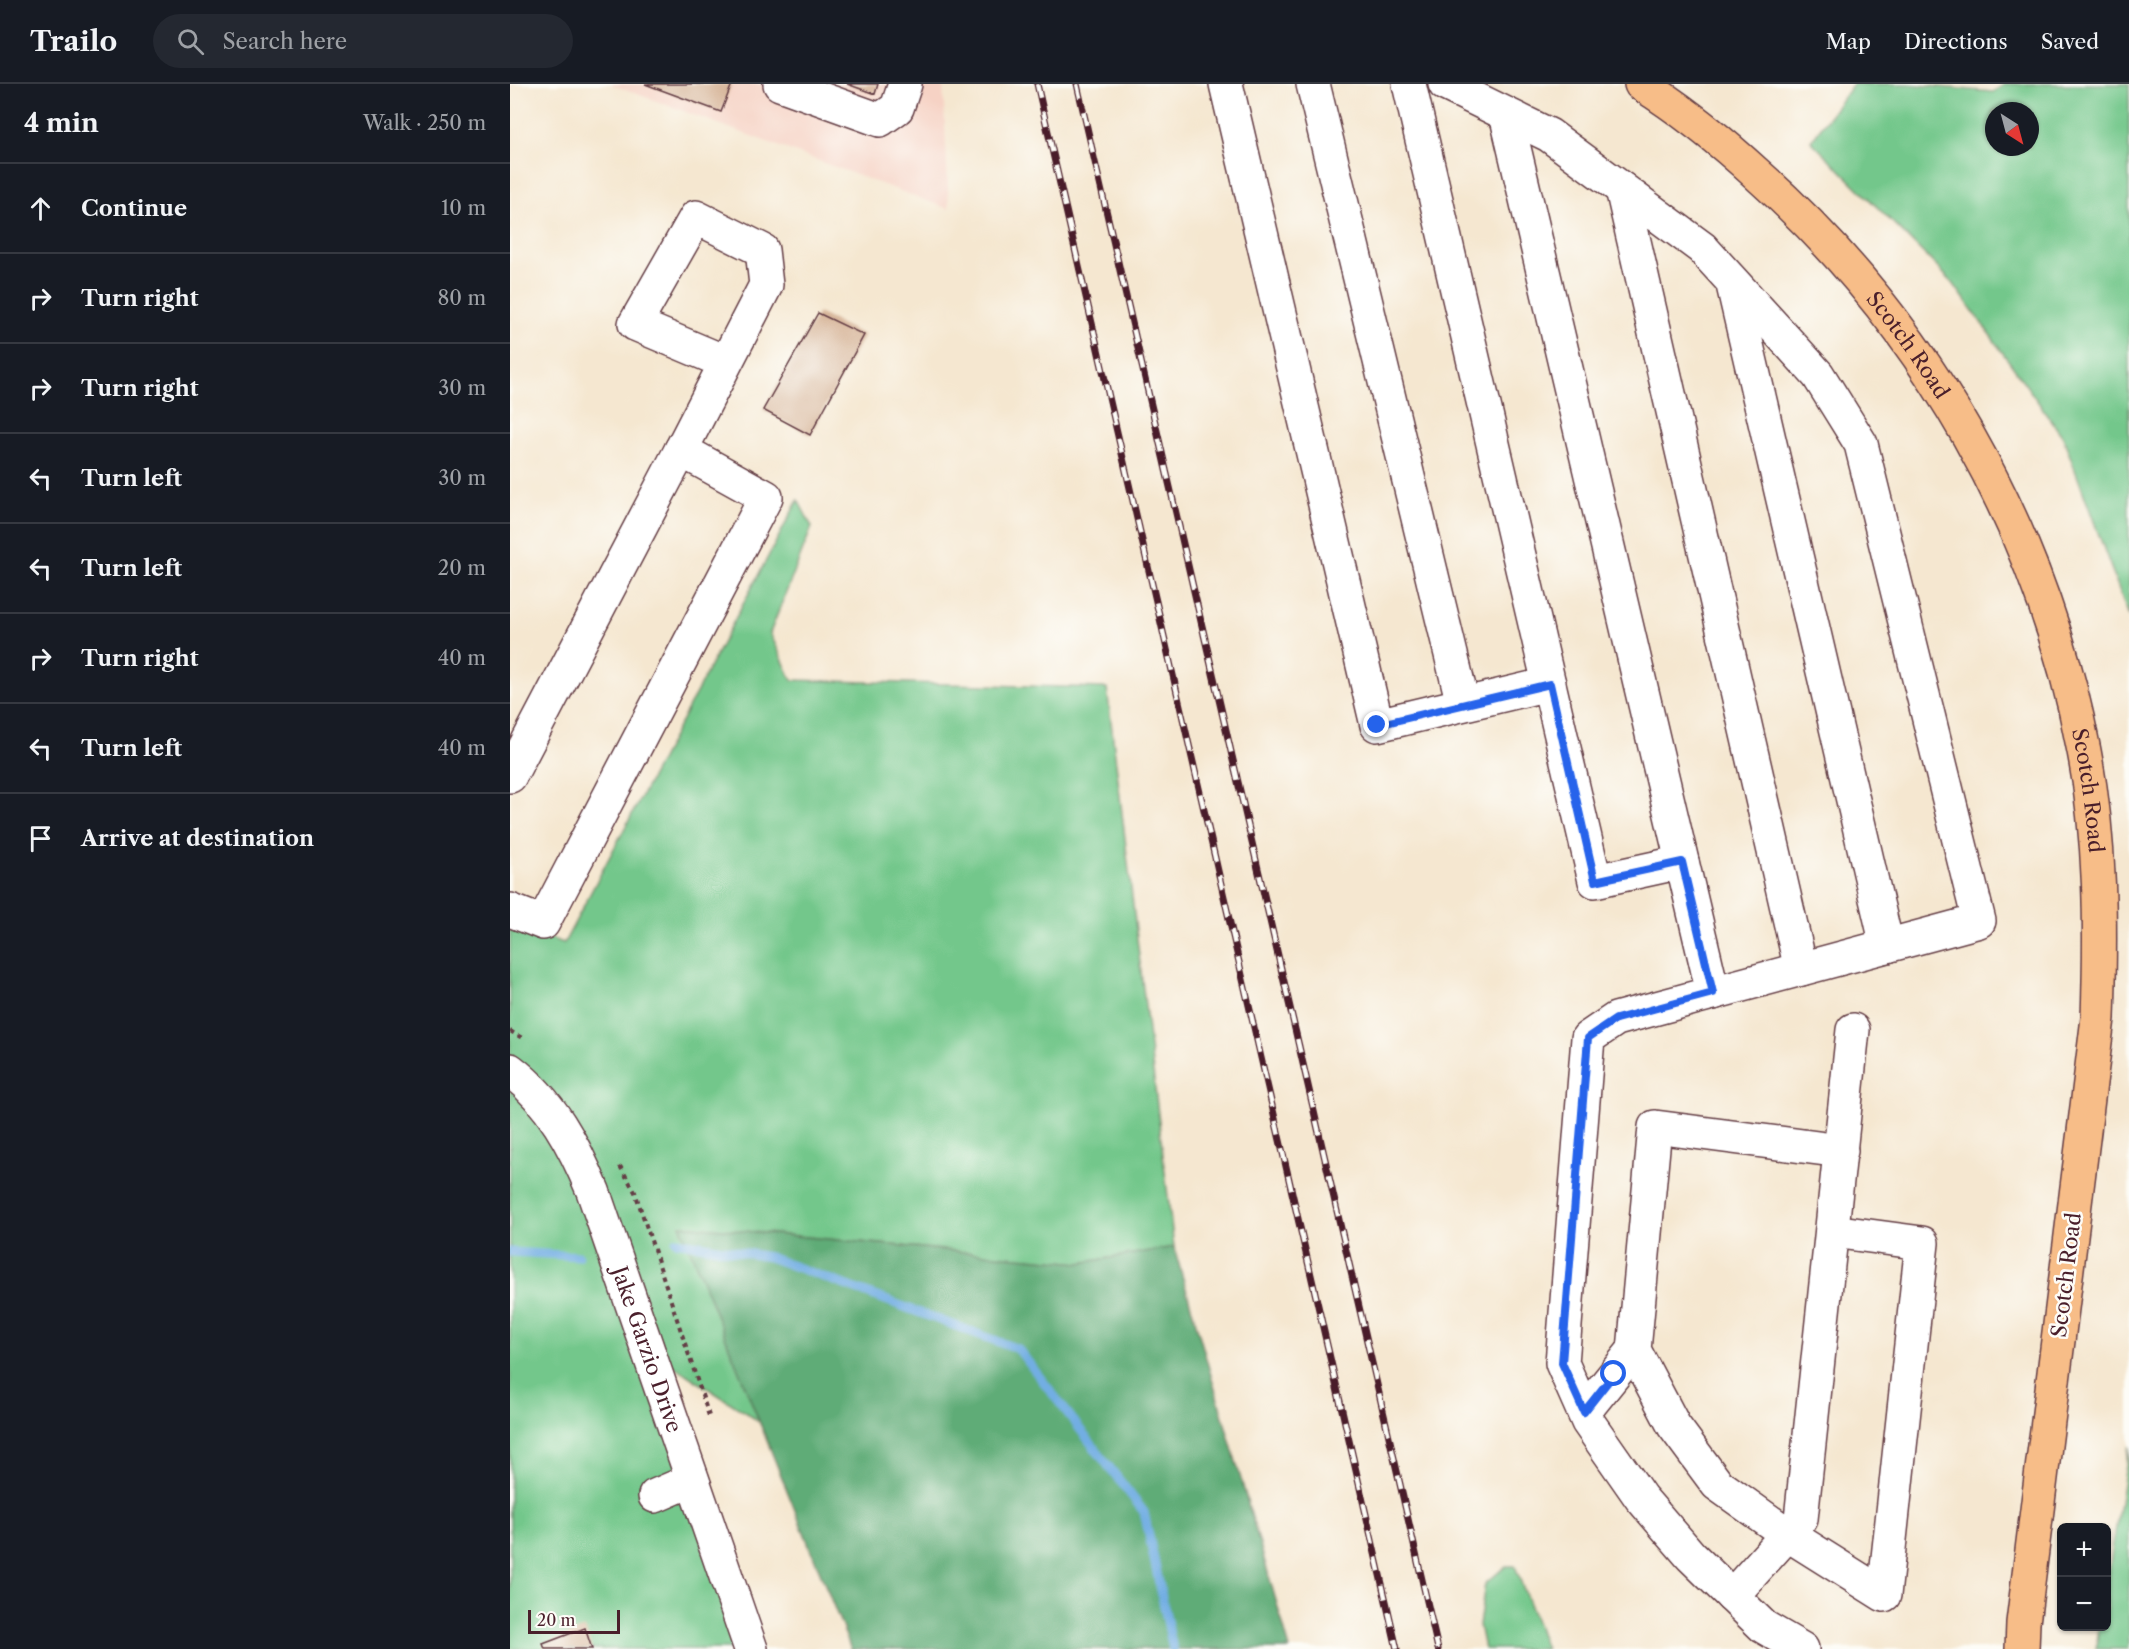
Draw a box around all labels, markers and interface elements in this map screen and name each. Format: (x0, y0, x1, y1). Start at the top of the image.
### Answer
search box (153, 14, 573, 68)
text: Trailo (30, 24, 117, 58)
icon: search (174, 25, 207, 58)
text: Search here (222, 28, 347, 55)
text: Map (1826, 29, 1871, 54)
text: Directions (1904, 29, 2008, 54)
text: Saved (2041, 29, 2099, 54)
north arrow (1985, 102, 2039, 156)
text: 4 min (24, 107, 99, 139)
text: Walk · 250 m (363, 111, 486, 135)
icon: ahead (24, 192, 57, 225)
text: Continue (81, 195, 187, 222)
text: 10 m (441, 196, 486, 220)
icon: right (24, 282, 57, 315)
text: Turn right (81, 285, 199, 312)
text: 80 m (438, 286, 486, 310)
street label: Scotch Road (1862, 286, 1955, 403)
icon: right (24, 372, 57, 405)
text: Turn right (81, 375, 199, 402)
text: 30 m (438, 376, 486, 400)
icon: left (24, 462, 57, 495)
text: Turn left (81, 465, 182, 492)
text: 30 m (438, 466, 486, 490)
icon: left (24, 552, 57, 585)
text: Turn left (81, 555, 182, 582)
text: 20 m (438, 556, 486, 580)
icon: right (24, 642, 57, 675)
text: Turn right (81, 645, 199, 672)
text: 40 m (438, 646, 486, 670)
route end (1363, 711, 1389, 737)
street label: Scotch Road (2067, 726, 2109, 854)
icon: left (24, 732, 57, 765)
text: Turn left (81, 735, 182, 762)
text: 40 m (438, 736, 486, 760)
icon: arrive (24, 822, 57, 855)
text: Arrive at destination (81, 825, 314, 852)
street label: Scotch Road (2046, 1211, 2086, 1339)
street label: Jake Garzio Drive (606, 1260, 688, 1436)
route start (1600, 1360, 1626, 1386)
map controls (2057, 1523, 2111, 1631)
button: + (2057, 1523, 2111, 1577)
button: − (2057, 1577, 2111, 1631)
scale bar (528, 1607, 620, 1634)
text: 20 m (537, 1610, 576, 1630)

